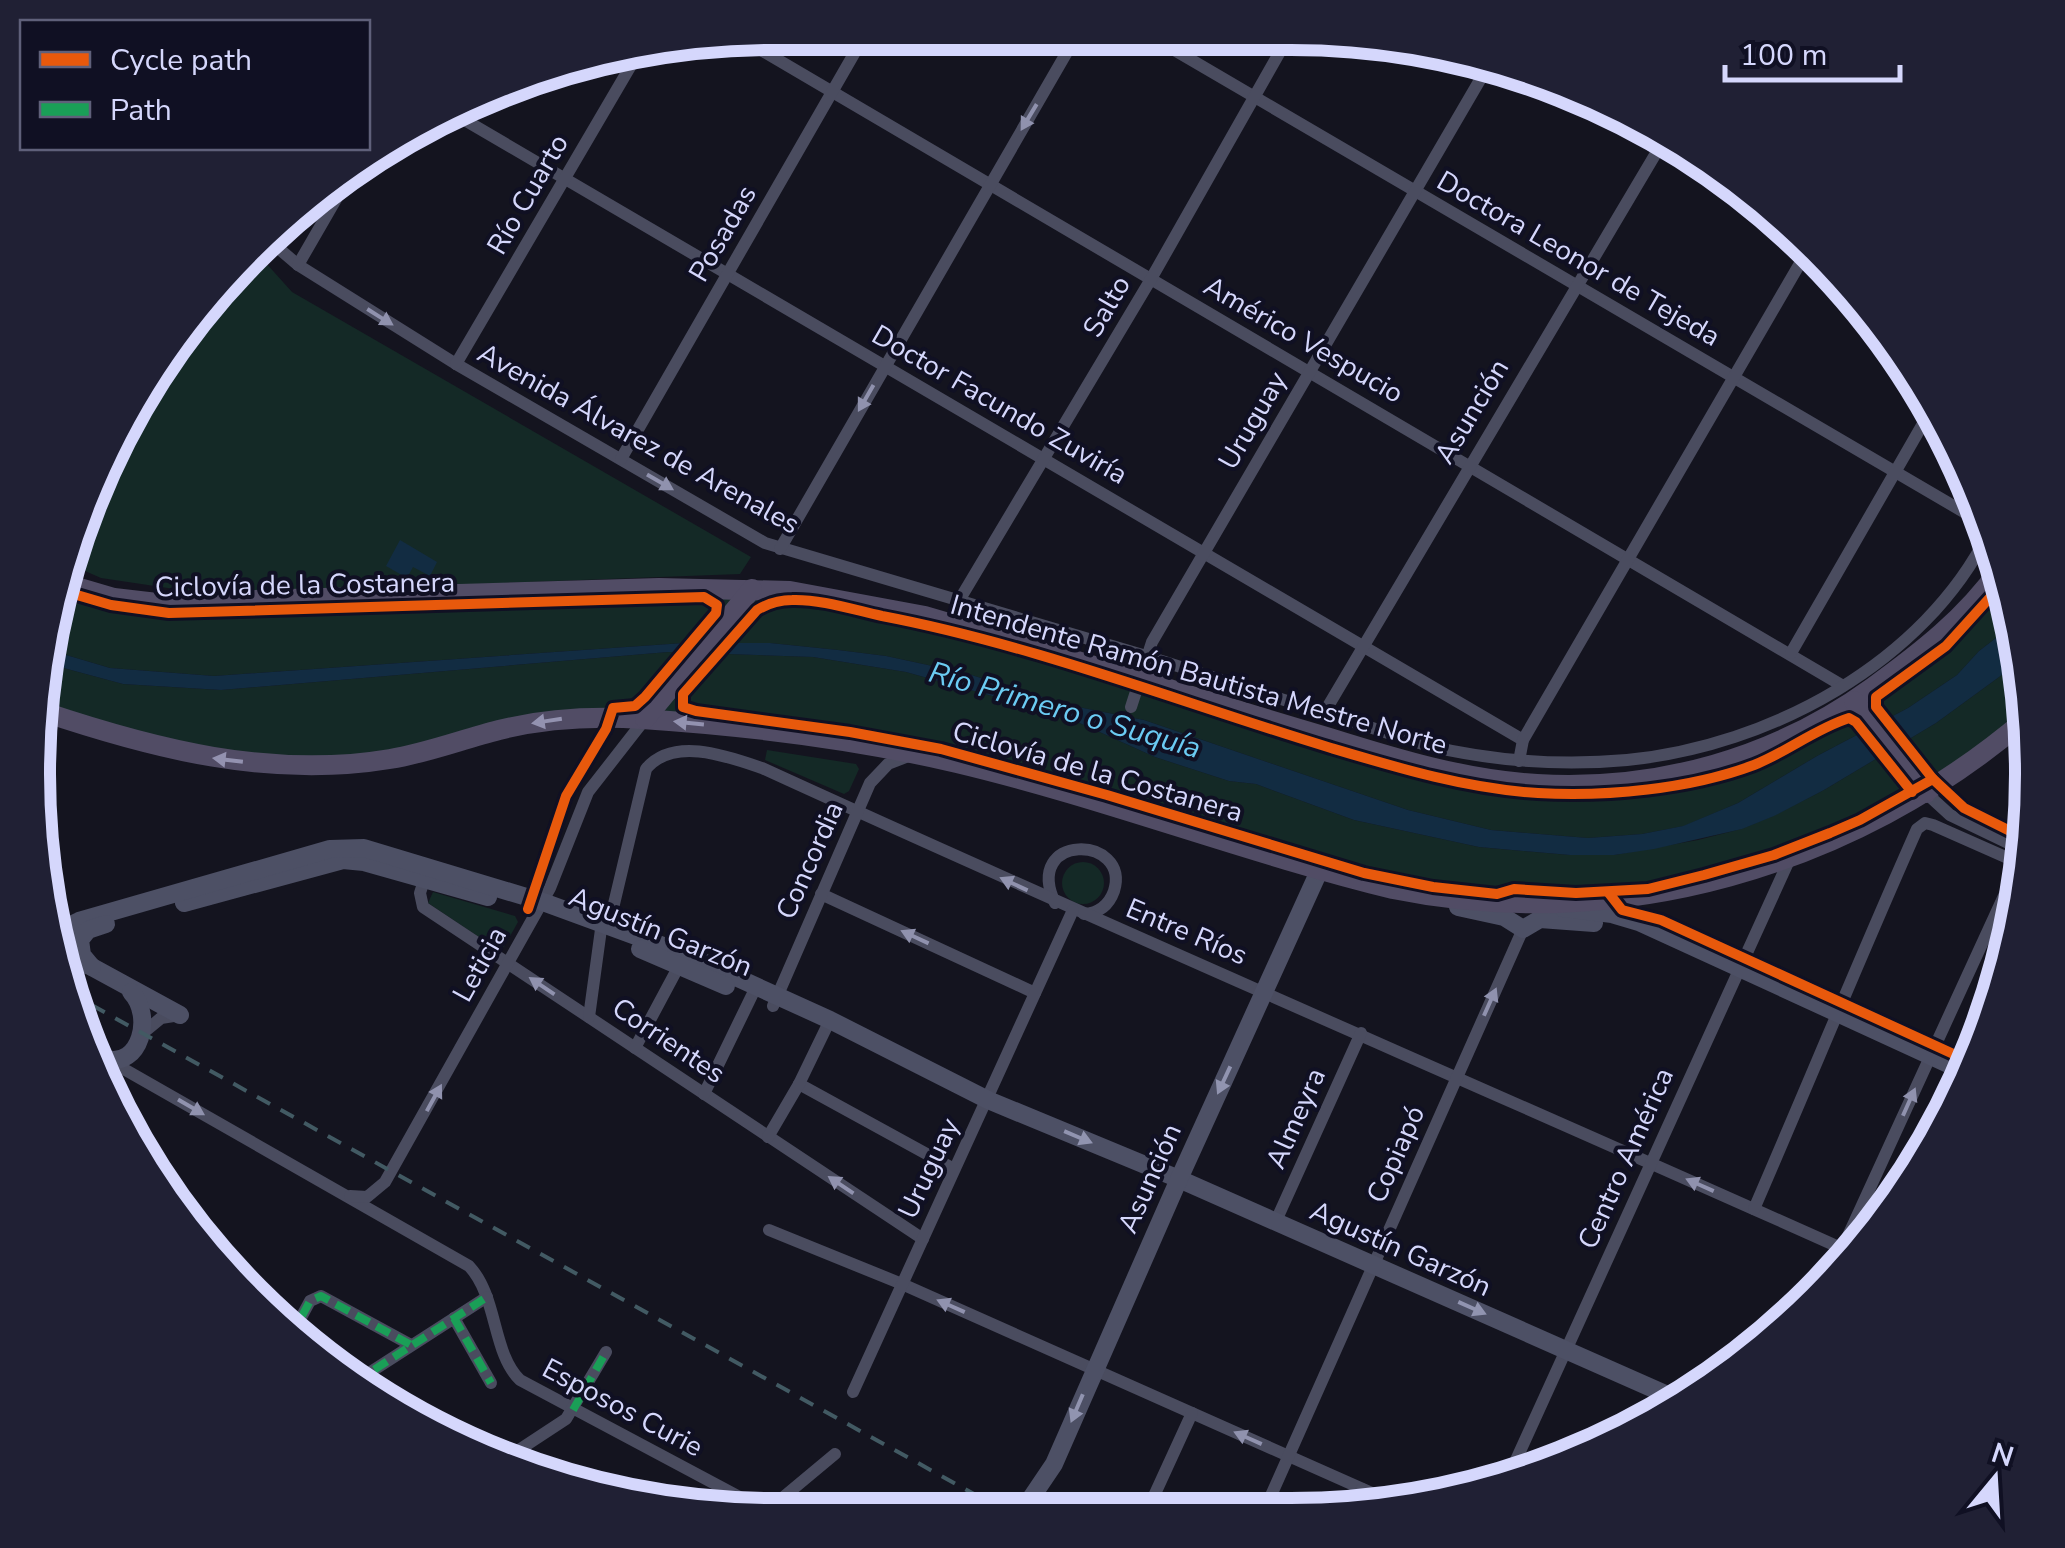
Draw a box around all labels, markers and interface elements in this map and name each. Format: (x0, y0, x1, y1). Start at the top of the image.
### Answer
legend (20, 20, 370, 150)
scale bar (1725, 20, 1900, 82)
text: 100 m (1740, 35, 1827, 76)
text: Cycle path (110, 40, 252, 81)
text: Path (110, 90, 172, 131)
one-way arrow (1021, 103, 1038, 131)
street label: Río Cuarto (478, 127, 578, 262)
street label: Doctora Leonor de Tejeda (1430, 162, 1727, 356)
street label: Posadas (680, 178, 766, 289)
street label: Américo Vespucio (1197, 267, 1410, 412)
street label: Salto (1074, 269, 1140, 344)
one-way arrow (367, 307, 394, 325)
street label: Doctor Facundo Zuviría (865, 316, 1134, 494)
street label: Avenida Álvarez de Arenales (471, 334, 806, 543)
street label: Asunción (1426, 352, 1518, 471)
street label: Uruguay (1210, 364, 1296, 476)
one-way arrow (858, 384, 875, 413)
one-way arrow (646, 473, 674, 490)
street label: Ciclovía de la Costanera (154, 563, 456, 607)
street label: Intendente Ramón Bautista Mestre Norte (946, 586, 1451, 764)
water label: Río Primero o Suquía (924, 652, 1206, 769)
street label: Ciclovía de la Costanera (948, 712, 1247, 832)
one-way arrow (531, 714, 563, 730)
one-way arrow (672, 715, 704, 731)
one-way arrow (211, 751, 243, 767)
street label: Concordia (767, 796, 853, 925)
one-way arrow (999, 875, 1028, 892)
street label: Agustín Garzón (563, 878, 758, 986)
street label: Entre Ríos (1120, 889, 1253, 974)
street label: Leticia (444, 920, 516, 1009)
one-way arrow (900, 929, 929, 946)
one-way arrow (528, 977, 555, 995)
one-way arrow (1482, 987, 1498, 1017)
street label: Corrientes (604, 989, 732, 1093)
street label: Almeyra (1257, 1062, 1335, 1175)
street label: Centro América (1569, 1062, 1683, 1255)
one-way arrow (1216, 1065, 1232, 1094)
one-way arrow (424, 1084, 442, 1112)
one-way arrow (1901, 1087, 1917, 1117)
one-way arrow (176, 1098, 205, 1115)
street label: Copiapó (1358, 1100, 1434, 1209)
street label: Uruguay (889, 1111, 969, 1225)
street label: Asunción (1109, 1118, 1191, 1239)
one-way arrow (1063, 1130, 1093, 1146)
one-way arrow (828, 1176, 855, 1195)
one-way arrow (1685, 1176, 1714, 1193)
street label: Agustín Garzón (1304, 1192, 1497, 1306)
one-way arrow (936, 1298, 966, 1314)
one-way arrow (1457, 1300, 1487, 1316)
street label: Esposos Curie (536, 1350, 710, 1466)
one-way arrow (1069, 1393, 1085, 1423)
north arrow (1945, 1428, 2045, 1528)
one-way arrow (1233, 1430, 1263, 1446)
text: N (1987, 1434, 2018, 1476)

